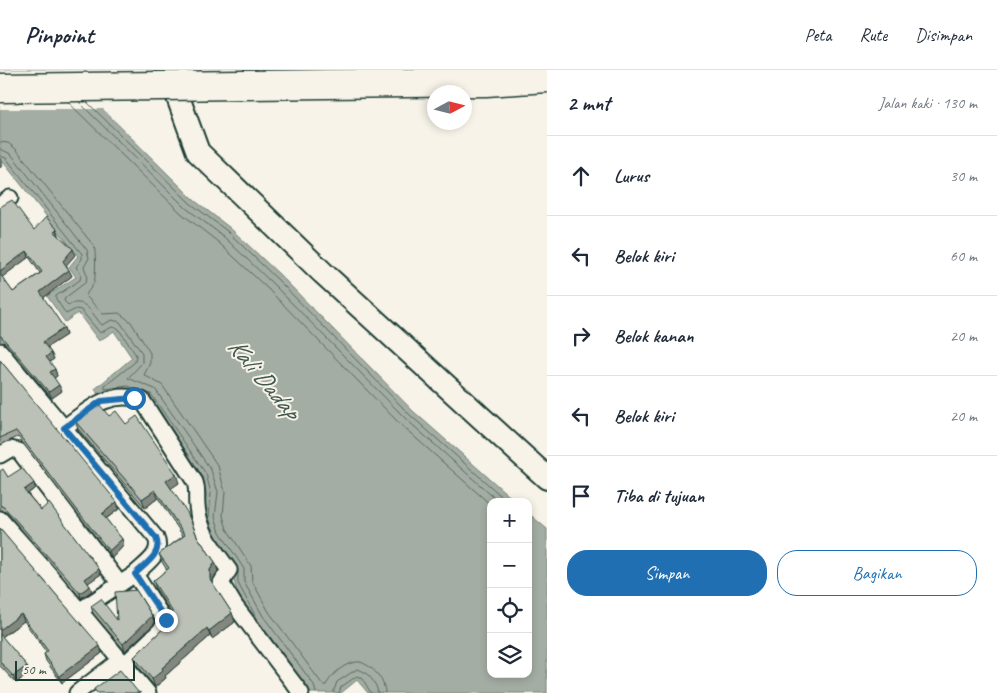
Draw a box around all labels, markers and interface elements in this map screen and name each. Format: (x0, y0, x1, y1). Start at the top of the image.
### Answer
text: Pinpoint (25, 20, 94, 50)
text: Peta (805, 24, 832, 46)
text: Rute (860, 24, 887, 46)
text: Disimpan (915, 24, 972, 46)
north arrow (427, 85, 472, 130)
text: 2 mnt (567, 90, 610, 116)
text: Jalan kaki · 130 m (879, 93, 977, 113)
icon: ahead (567, 162, 595, 190)
text: Lurus (614, 164, 649, 188)
text: 30 m (950, 166, 977, 186)
icon: left (567, 242, 595, 270)
text: Belok kiri (614, 244, 674, 268)
text: 60 m (950, 246, 977, 266)
icon: right (567, 322, 595, 350)
text: Belok kanan (614, 324, 693, 348)
text: 20 m (950, 326, 977, 346)
water label: Kali Dadap (221, 331, 310, 428)
route start (123, 387, 146, 410)
icon: left (567, 402, 595, 430)
text: Belok kiri (614, 404, 674, 428)
text: 20 m (950, 406, 977, 426)
icon: arrive (567, 482, 595, 510)
text: Tiba di tujuan (614, 484, 704, 508)
map controls (487, 498, 532, 678)
button: + (487, 498, 532, 543)
button: − (487, 543, 532, 588)
button: Simpan (567, 550, 767, 596)
button: Bagikan (777, 550, 977, 596)
button: locate (487, 588, 532, 633)
route end (155, 609, 178, 632)
button: layers (487, 633, 532, 678)
scale bar (15, 658, 135, 681)
text: 50 m (22, 661, 46, 678)

